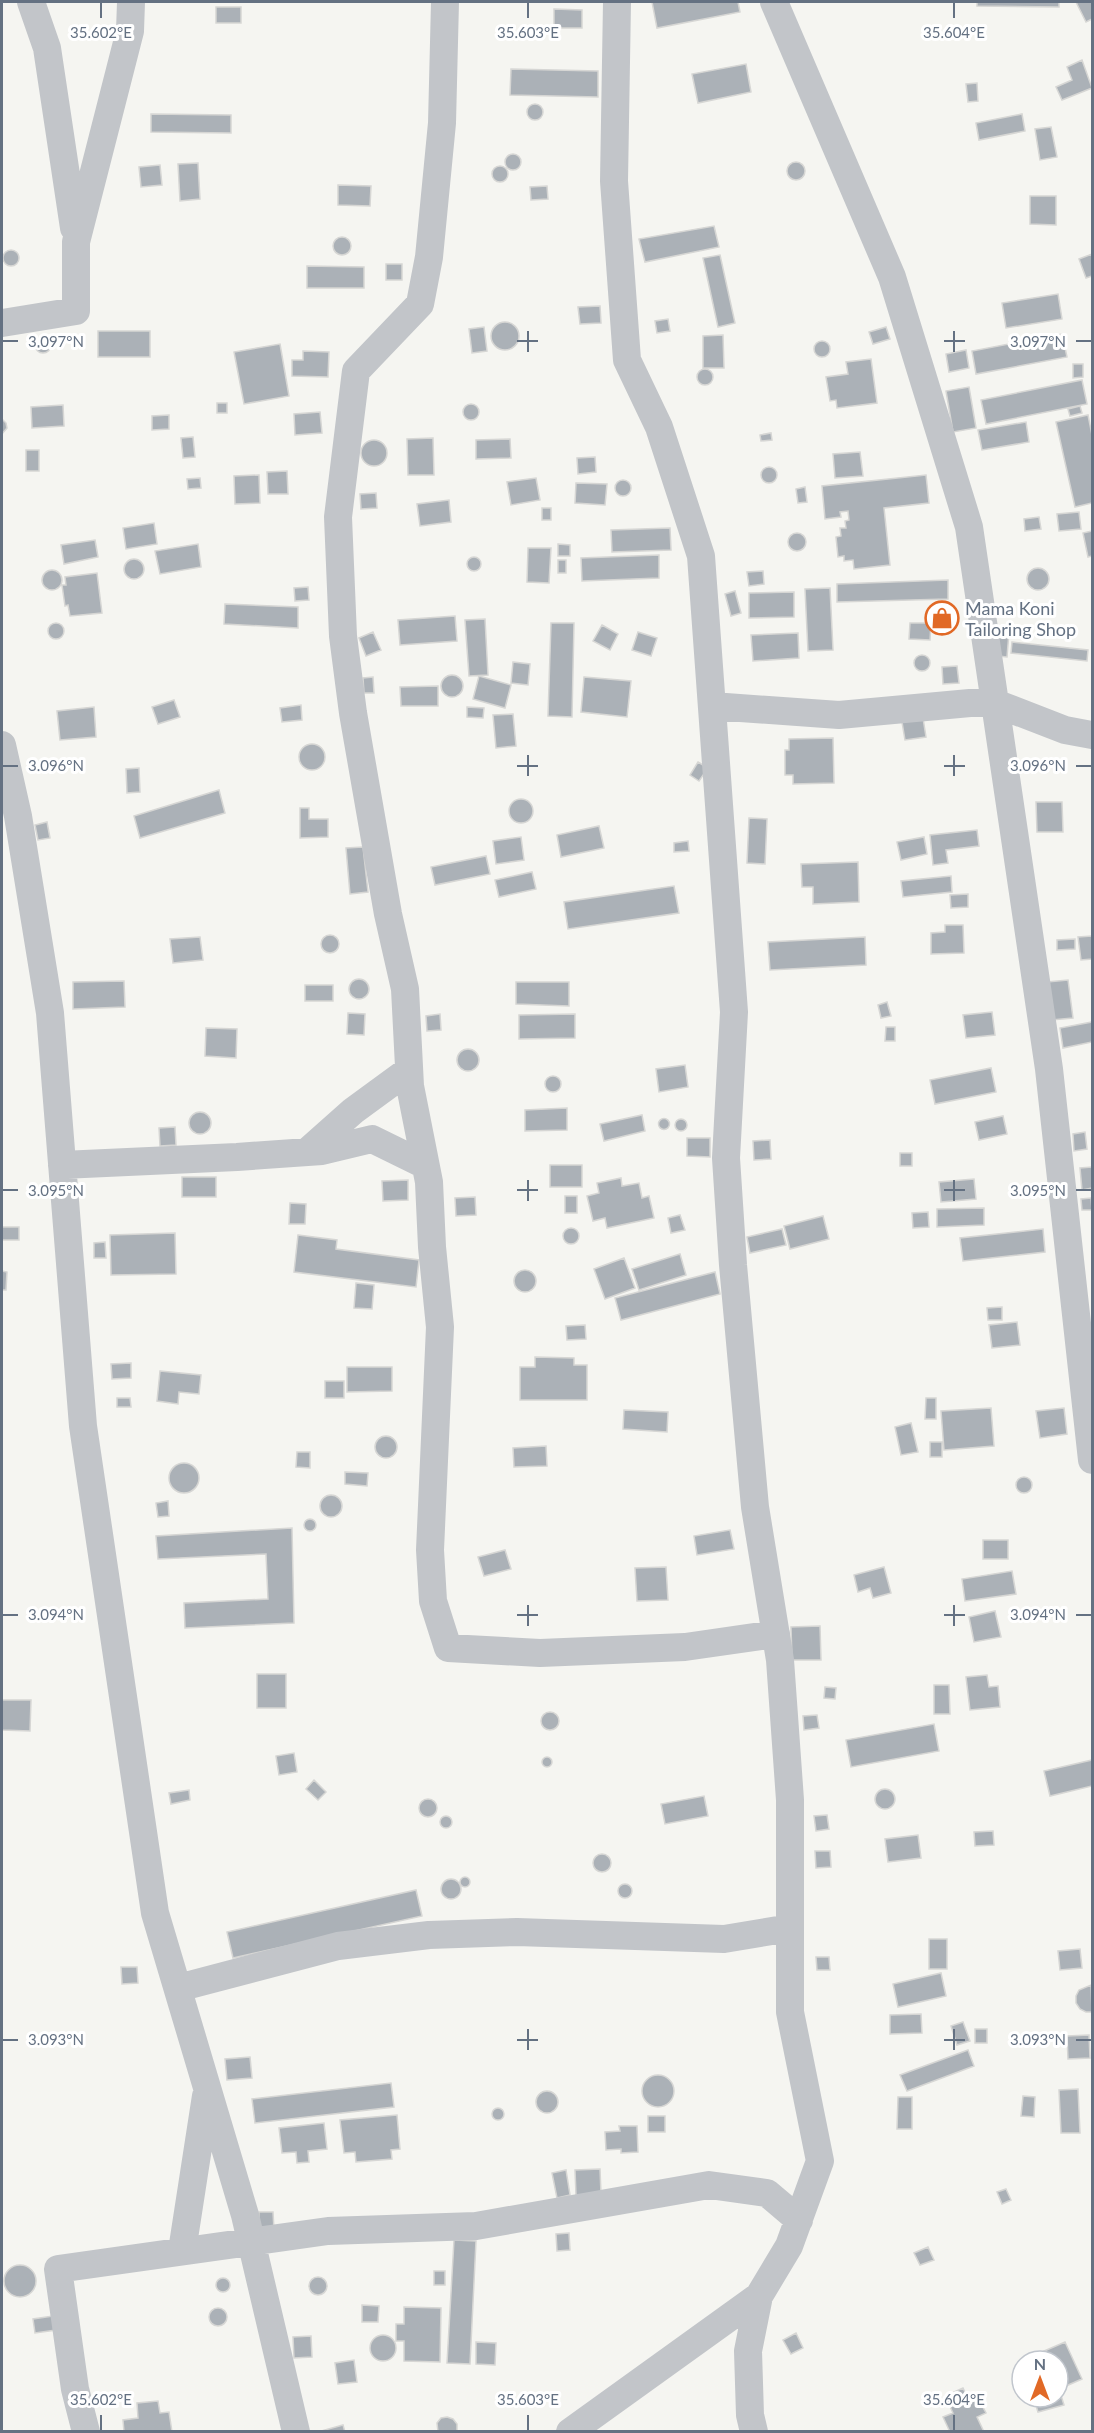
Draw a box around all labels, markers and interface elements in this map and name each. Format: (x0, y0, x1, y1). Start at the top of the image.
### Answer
text: 35.602°E (70, 23, 132, 41)
text: 35.603°E (497, 23, 559, 41)
text: 35.604°E (923, 23, 985, 41)
text: 3.097°N (28, 332, 84, 350)
text: 3.097°N (1010, 332, 1066, 350)
place label: Mama Koni Tailoring Shop (965, 597, 1076, 640)
shop icon: Mama Koni Tailoring Shop (924, 600, 960, 636)
text: 3.096°N (28, 756, 84, 774)
text: 3.096°N (1010, 756, 1066, 774)
text: 3.095°N (28, 1181, 84, 1199)
text: 3.095°N (1010, 1181, 1066, 1199)
text: 3.094°N (28, 1605, 84, 1623)
text: 3.094°N (1010, 1605, 1066, 1623)
text: 3.093°N (28, 2030, 84, 2048)
text: 3.093°N (1010, 2030, 1066, 2048)
north arrow (1010, 2349, 1070, 2409)
text: N (1034, 2354, 1046, 2373)
text: 35.602°E (70, 2390, 132, 2408)
text: 35.603°E (497, 2390, 559, 2408)
text: 35.604°E (923, 2390, 985, 2408)

